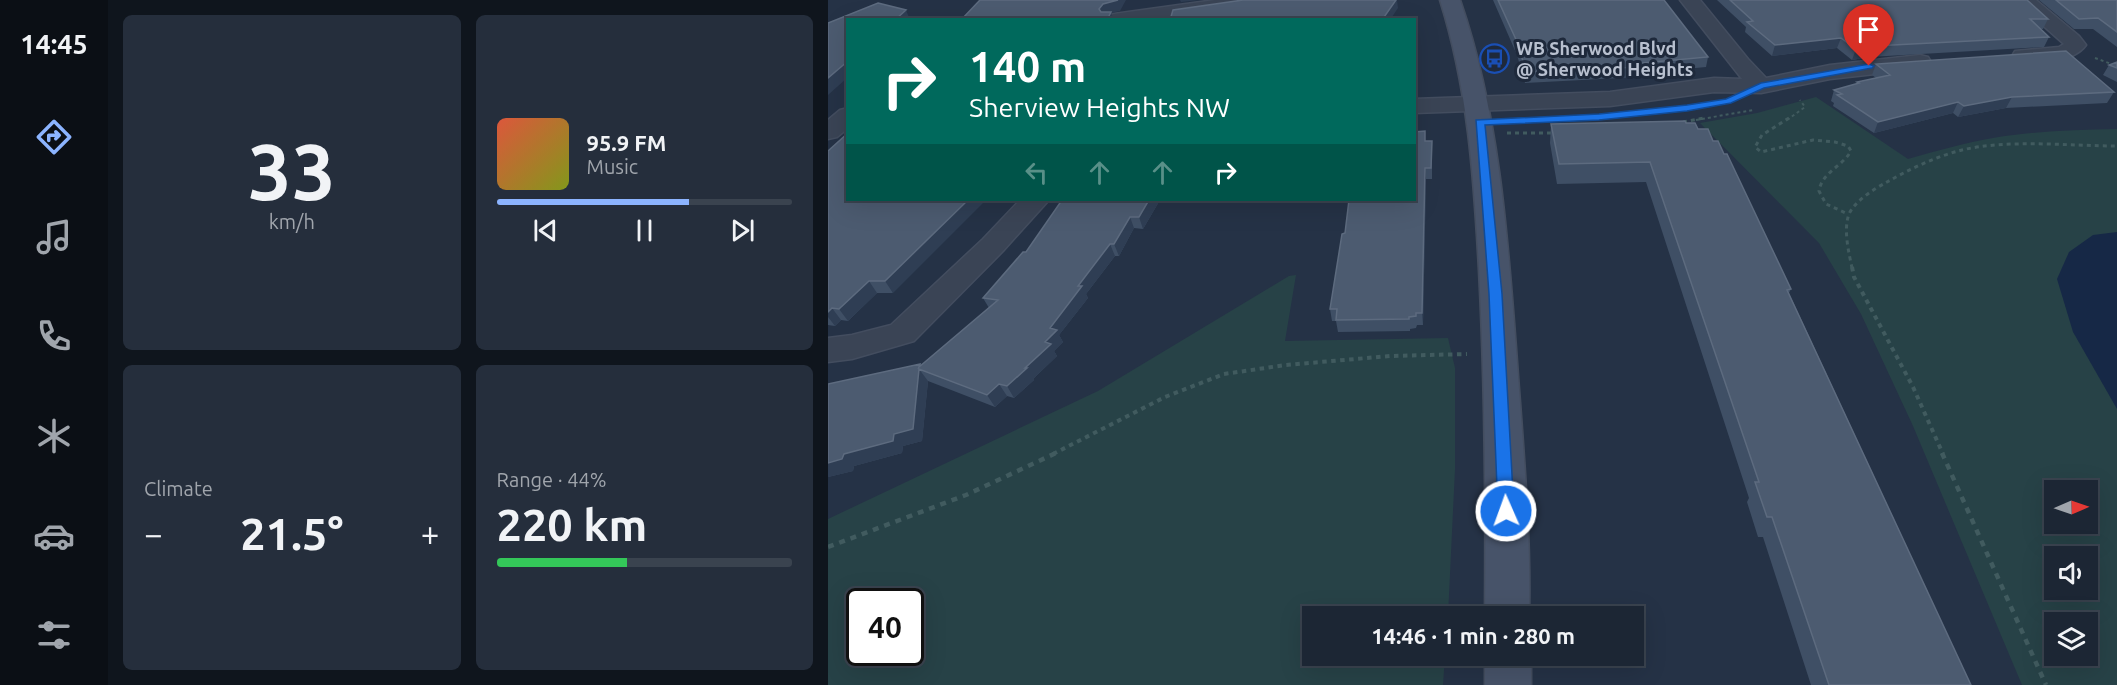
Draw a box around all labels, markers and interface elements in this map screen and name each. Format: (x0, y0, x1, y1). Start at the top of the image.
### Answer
pin (1843, 4, 1894, 66)
icon: arrive (1852, 13, 1885, 46)
text: 14:45 (20, 29, 88, 59)
place label: WB Sherwood Blvd @ Sherwood Heights (1516, 38, 1693, 79)
icon: right (870, 42, 948, 120)
bus stop icon: WB Sherwood Blvd @ Sherwood Heights (1479, 42, 1511, 74)
text: 140 m (969, 43, 1086, 90)
text: Sherview Heights NW (969, 92, 1230, 122)
icon: directions (33, 116, 75, 158)
text: 33 (248, 127, 336, 215)
text: 95.9 FM (587, 130, 666, 155)
text: Music (587, 155, 638, 178)
icon: left (1020, 156, 1053, 189)
icon: ahead (1083, 156, 1116, 189)
icon: ahead (1146, 156, 1179, 189)
icon: right (1209, 156, 1242, 189)
text: km/h (269, 210, 315, 233)
icon: previous (529, 214, 562, 247)
icon: pause (628, 214, 661, 247)
icon: next (726, 214, 759, 247)
icon: music (33, 216, 75, 258)
icon: phone (33, 315, 75, 357)
icon: climate (33, 415, 75, 457)
text: Range · 44% (497, 468, 607, 491)
text: Climate (144, 477, 213, 500)
position arrow (1474, 479, 1538, 543)
north arrow (2044, 480, 2098, 534)
map controls (2044, 480, 2098, 666)
text: 220 km (497, 499, 647, 550)
text: 21.5° (240, 508, 343, 559)
icon: car (33, 515, 75, 557)
text: − (144, 515, 163, 552)
text: + (421, 515, 439, 552)
button: sound (2044, 546, 2098, 600)
speed limit sign: 40 (846, 588, 924, 666)
button: layers (2044, 612, 2098, 666)
icon: filters (33, 614, 75, 656)
text: 14:46 · 1 min · 280 m (1371, 623, 1575, 648)

